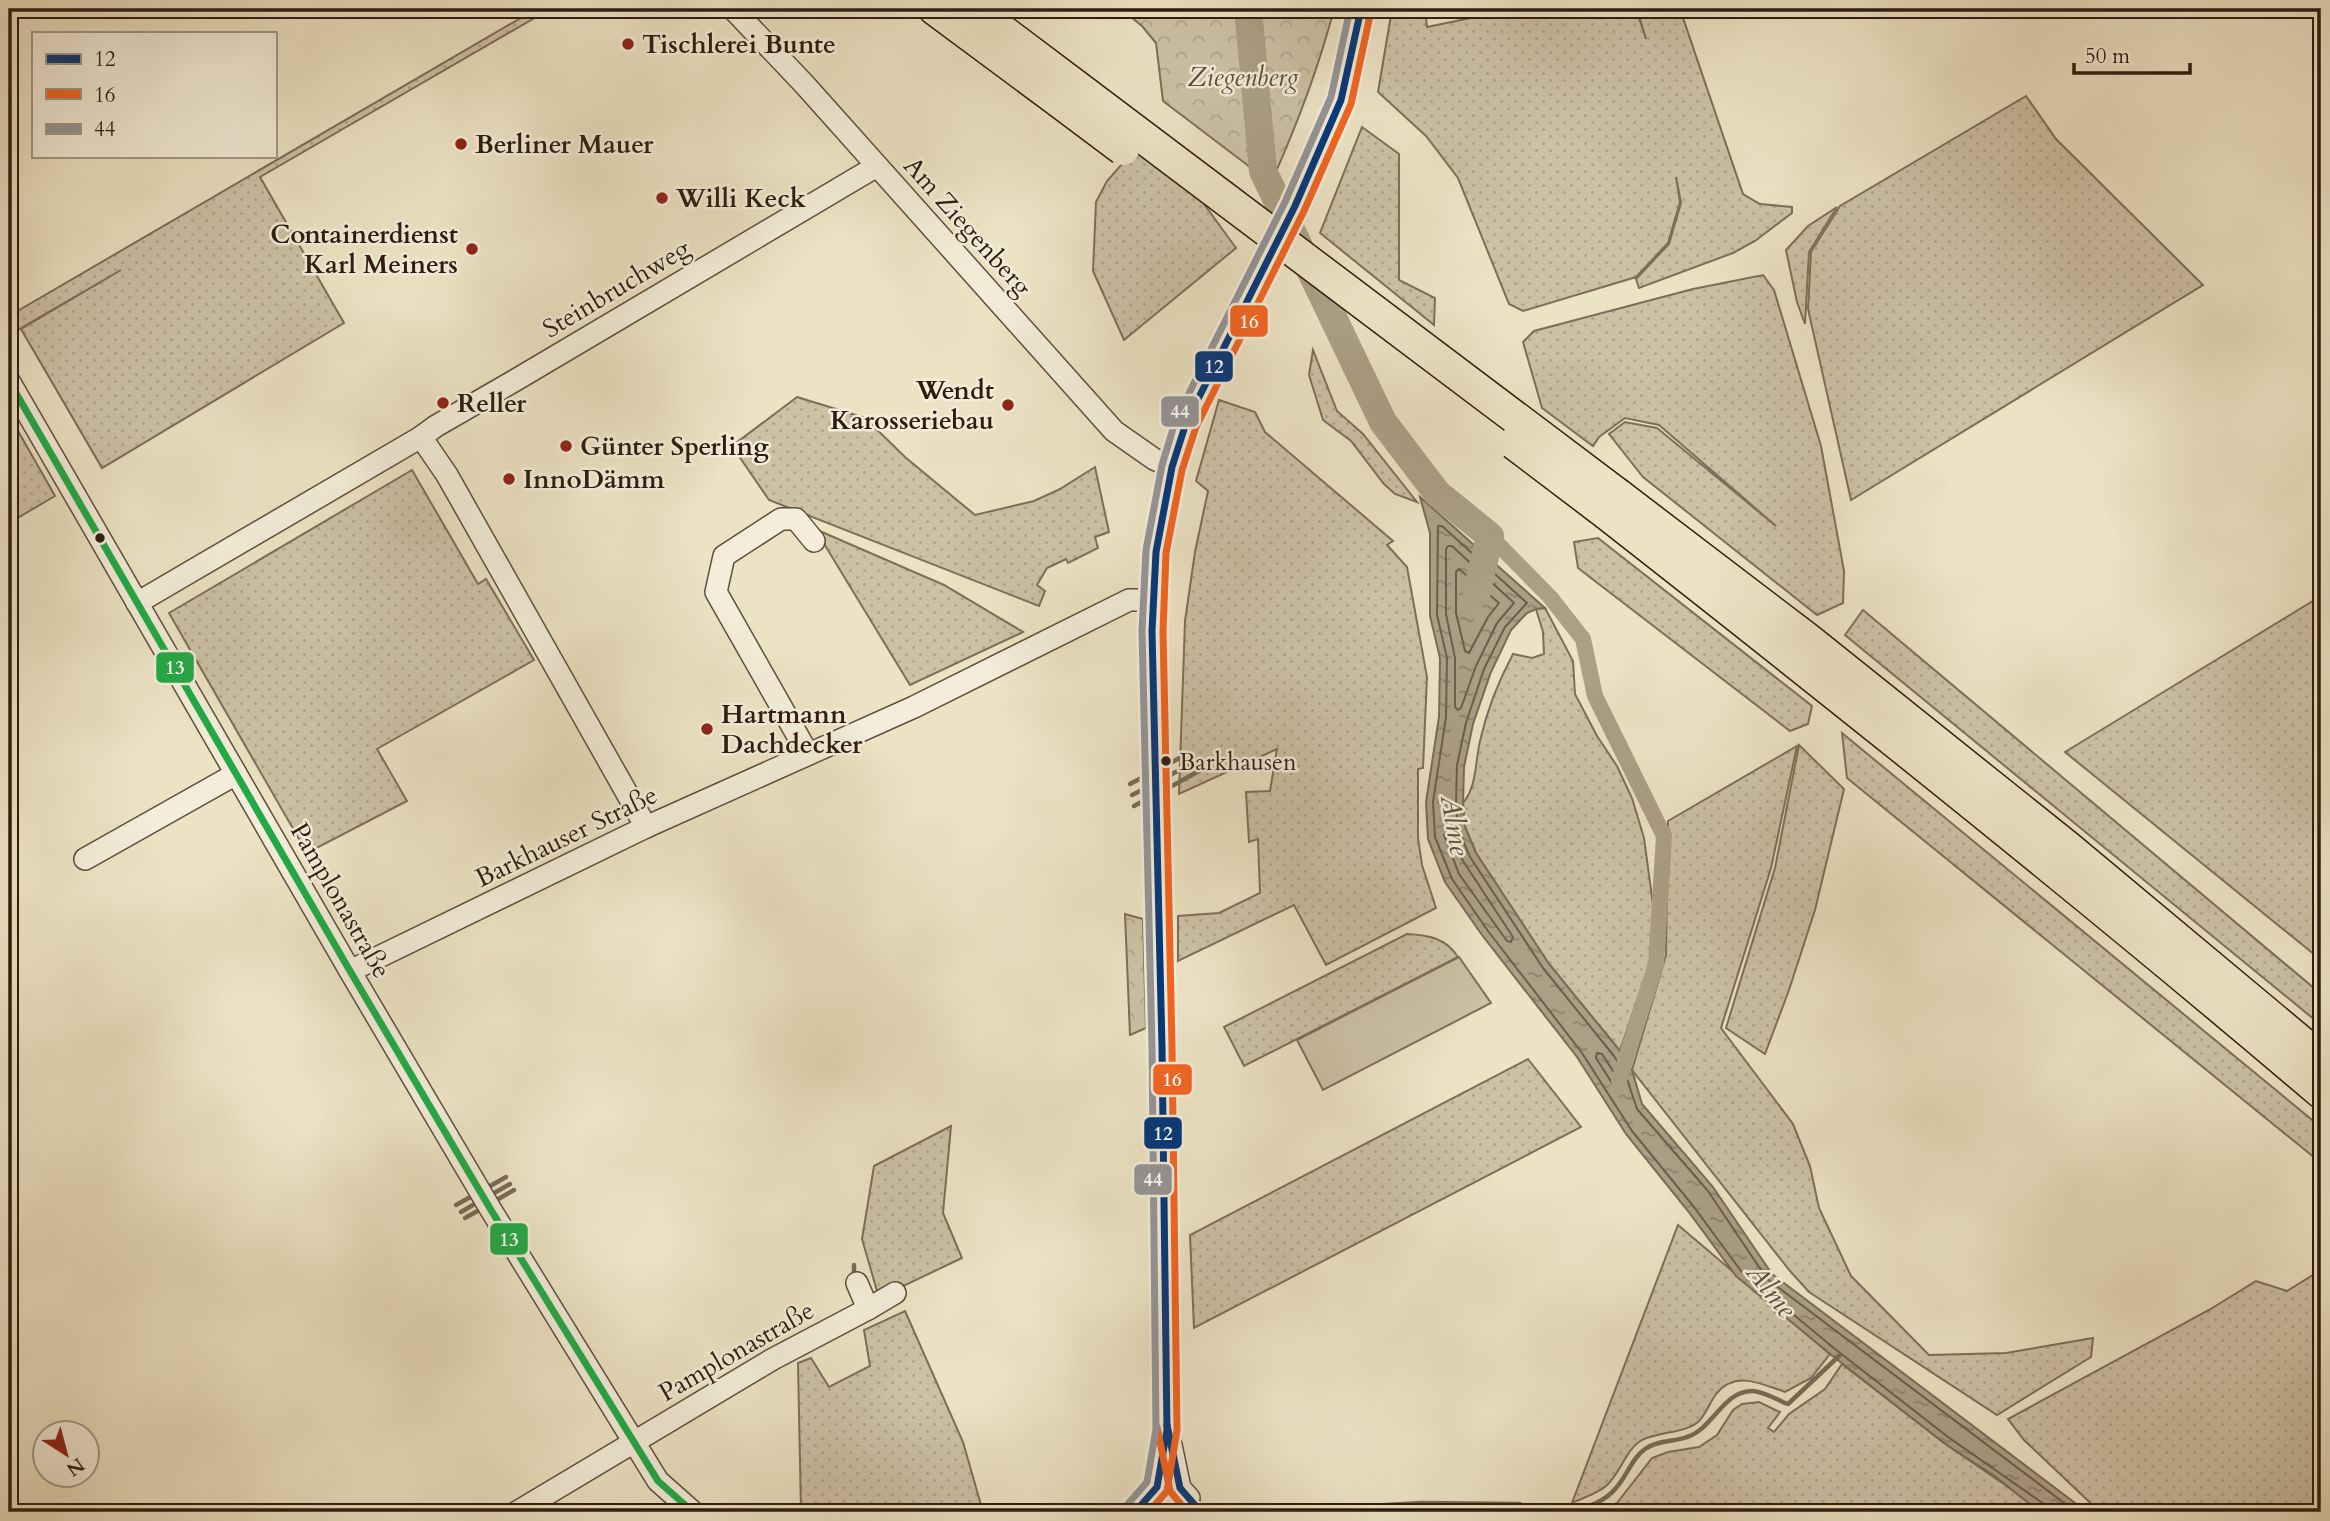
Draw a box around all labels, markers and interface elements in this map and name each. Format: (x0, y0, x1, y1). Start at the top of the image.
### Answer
place label: Tischlerei Bunte (642, 27, 836, 62)
legend (32, 32, 276, 158)
scale bar (2074, 32, 2190, 76)
marker: Tischlerei Bunte (620, 36, 636, 52)
text: 50 m (2085, 42, 2130, 71)
text: 12 (94, 45, 116, 74)
park label: Ziegenberg (1188, 60, 1299, 95)
text: 16 (94, 81, 116, 110)
text: 44 (94, 115, 116, 144)
place label: Berliner Mauer (475, 127, 654, 162)
marker: Berliner Mauer (453, 136, 469, 152)
street label: Am Ziegenberg (896, 149, 1040, 304)
place label: Willi Keck (675, 181, 807, 216)
marker: Willi Keck (654, 190, 670, 206)
place label: Containerdienst Karl Meiners (270, 217, 458, 282)
street label: Steinbruchweg (536, 230, 697, 346)
marker: Containerdienst Karl Meiners (464, 241, 480, 257)
line badge: 16 (1229, 304, 1269, 338)
text: 16 (1239, 309, 1259, 335)
line badge: 12 (1194, 350, 1234, 383)
text: 12 (1204, 354, 1224, 380)
place label: Wendt Karosseriebau (830, 373, 994, 438)
place label: Reller (457, 386, 527, 421)
marker: Reller (435, 395, 451, 411)
line badge: 44 (1160, 395, 1200, 428)
marker: Wendt Karosseriebau (1000, 397, 1016, 413)
text: 44 (1170, 399, 1190, 425)
place label: Günter Sperling (580, 429, 769, 464)
marker: Günter Sperling (558, 438, 574, 454)
place label: InnoDämm (523, 462, 665, 497)
marker: InnoDämm (501, 471, 517, 487)
unlabelled marker (93, 531, 107, 545)
line badge: 13 (155, 651, 195, 684)
text: 13 (165, 655, 185, 681)
place label: Hartmann Dachdecker (721, 697, 863, 762)
marker: Hartmann Dachdecker (699, 721, 715, 737)
place label: Barkhausen (1179, 746, 1297, 779)
marker: Barkhausen (1159, 754, 1173, 768)
street label: Barkhauser Straße (469, 777, 663, 896)
water label: Alme (1431, 791, 1479, 859)
street label: Pamplonastraße (282, 816, 399, 984)
line badge: 16 (1152, 1063, 1193, 1096)
text: 16 (1162, 1067, 1182, 1093)
line badge: 12 (1143, 1116, 1183, 1150)
text: 12 (1153, 1121, 1173, 1147)
line badge: 44 (1133, 1163, 1173, 1196)
text: 44 (1143, 1167, 1163, 1193)
line badge: 13 (489, 1222, 529, 1256)
text: 13 (499, 1227, 519, 1253)
water label: Alme (1737, 1254, 1805, 1326)
street label: Pamplonastraße (652, 1293, 820, 1410)
north arrow (32, 1420, 102, 1490)
text: N (61, 1452, 90, 1483)

